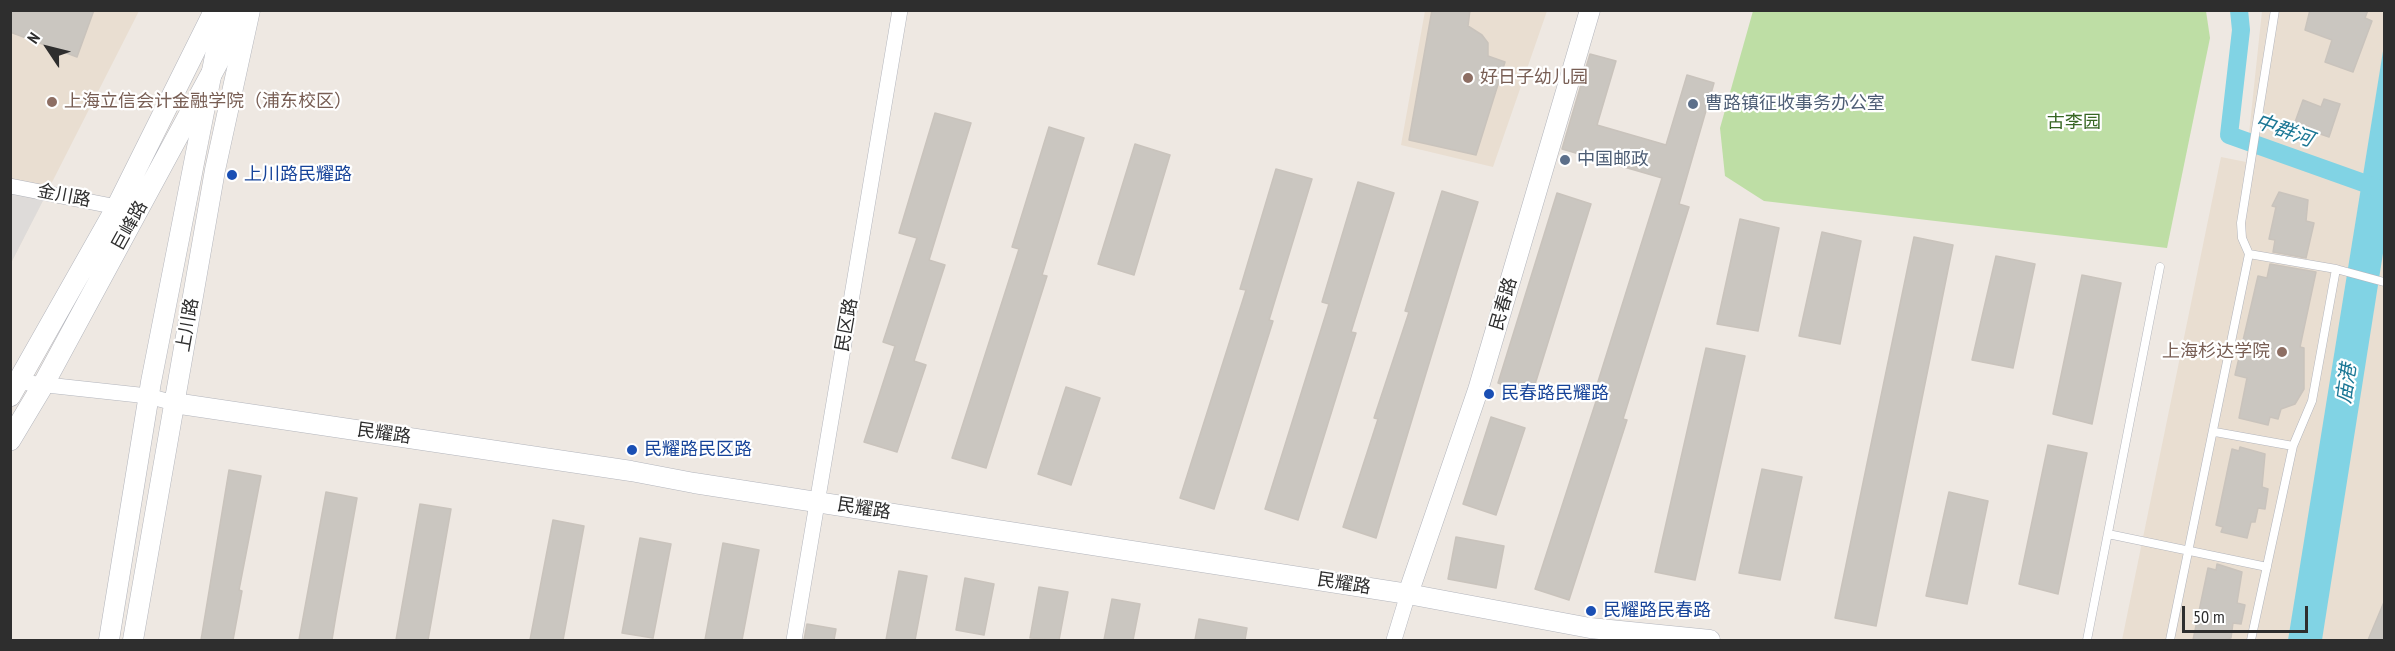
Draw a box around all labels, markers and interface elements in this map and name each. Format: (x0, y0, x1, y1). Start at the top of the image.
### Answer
north arrow (18, 18, 78, 78)
text: N (23, 28, 44, 47)
place label: 好日子幼儿园 (1480, 67, 1588, 89)
marker: 好日子幼儿园 (1461, 71, 1475, 85)
place label: 上海立信会计金融学院（浦东校区） (64, 91, 352, 113)
place label: 曹路镇征收事务办公室 (1705, 93, 1885, 115)
marker: 上海立信会计金融学院（浦东校区） (45, 95, 59, 109)
marker: 曹路镇征收事务办公室 (1686, 97, 1700, 111)
water label: 中群河 (2252, 109, 2316, 153)
park label: 古李园 (2047, 112, 2101, 134)
place label: 中国邮政 (1577, 149, 1649, 171)
marker: 中国邮政 (1558, 153, 1572, 167)
place label: 上川路民耀路 (244, 164, 352, 186)
marker: 上川路民耀路 (225, 168, 239, 182)
street label: 金川路 (35, 180, 93, 212)
street label: 巨峰路 (107, 197, 153, 255)
street label: 民春路 (1486, 275, 1522, 333)
street label: 上川路 (173, 297, 203, 353)
street label: 民区路 (832, 297, 862, 353)
place label: 上海杉达学院 (2162, 341, 2270, 363)
marker: 上海杉达学院 (2275, 345, 2289, 359)
water label: 庙港 (2332, 363, 2362, 405)
place label: 民春路民耀路 (1501, 383, 1609, 405)
marker: 民春路民耀路 (1482, 387, 1496, 401)
street label: 民耀路 (356, 420, 412, 448)
place label: 民耀路民区路 (644, 439, 752, 461)
marker: 民耀路民区路 (625, 443, 639, 457)
street label: 民耀路 (836, 494, 892, 524)
street label: 民耀路 (1316, 569, 1372, 599)
scale bar (2185, 594, 2311, 632)
place label: 民耀路民春路 (1603, 600, 1711, 622)
marker: 民耀路民春路 (1584, 604, 1598, 618)
text: 50 m (2193, 605, 2225, 628)

